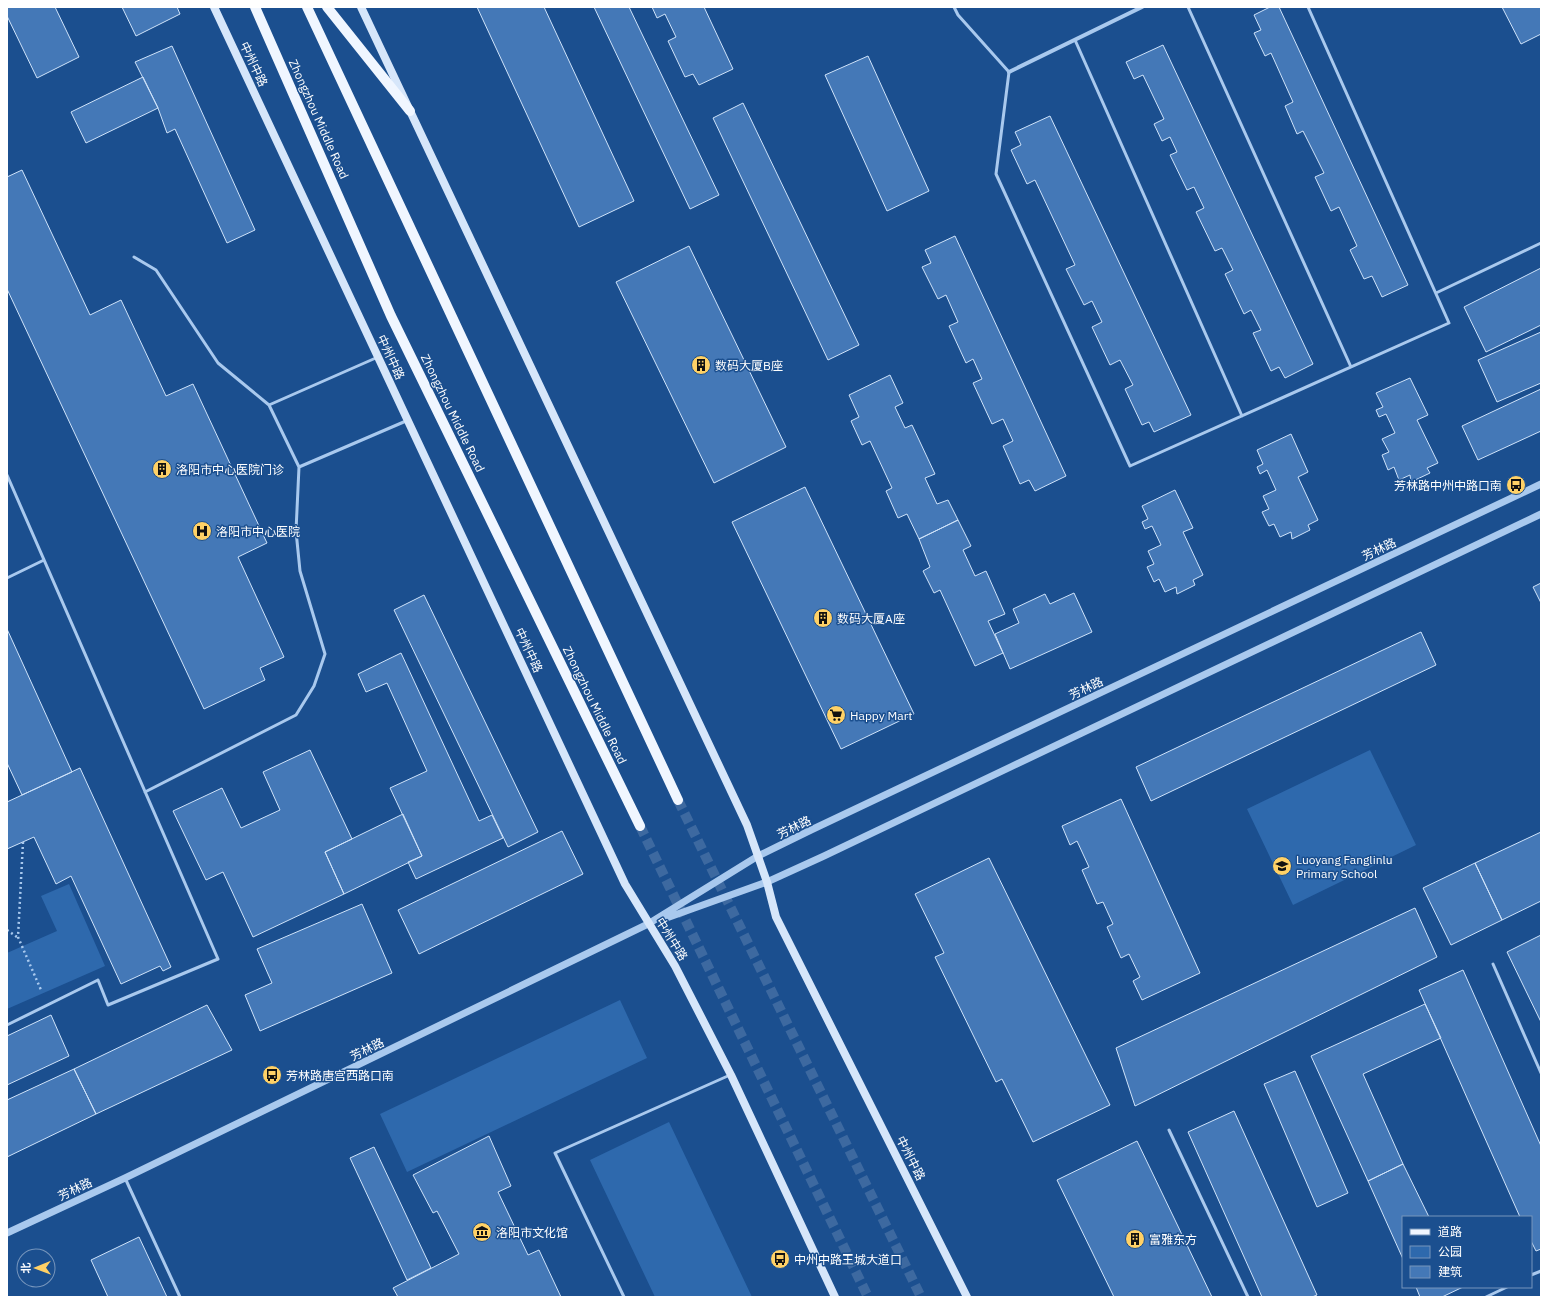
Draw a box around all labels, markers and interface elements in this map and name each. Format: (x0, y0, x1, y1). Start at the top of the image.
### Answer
street label: 中州中路 (237, 39, 271, 89)
street label: Zhongzhou Middle Road (286, 57, 352, 181)
street label: 中州中路 (374, 332, 408, 382)
street label: Zhongzhou Middle Road (418, 352, 488, 474)
building icon: 数码大厦B座 (690, 354, 712, 376)
place label: 数码大厦B座 (715, 358, 783, 373)
building icon: 洛阳市中心医院门诊 (151, 458, 173, 480)
place label: 洛阳市中心医院门诊 (176, 462, 284, 477)
bus stop icon: 芳林路中州中路口南 (1505, 474, 1527, 496)
place label: 芳林路中州中路口南 (1394, 478, 1502, 493)
hospital icon: 洛阳市中心医院 (191, 520, 213, 542)
place label: 洛阳市中心医院 (216, 524, 300, 539)
street label: 芳林路 (1360, 535, 1398, 563)
building icon: 数码大厦A座 (812, 607, 834, 629)
place label: 数码大厦A座 (837, 611, 905, 626)
street label: 中州中路 (512, 625, 546, 675)
street label: Zhongzhou Middle Road (560, 644, 630, 766)
street label: 芳林路 (1067, 674, 1105, 702)
supermarket icon: Happy Mart (825, 704, 847, 726)
place label: Happy Mart (850, 708, 912, 723)
street label: 芳林路 (775, 812, 813, 842)
place label: Luoyang Fanglinlu Primary School (1296, 852, 1393, 881)
school or university icon: Luoyang Fanglinlu Primary School (1271, 855, 1293, 877)
street label: 中州中路 (653, 915, 691, 963)
street label: 芳林路 (348, 1034, 386, 1064)
bus stop icon: 芳林路唐宫西路口南 (261, 1064, 283, 1086)
place label: 芳林路唐宫西路口南 (286, 1068, 394, 1083)
street label: 中州中路 (893, 1133, 929, 1183)
street label: 芳林路 (56, 1175, 94, 1203)
legend (1402, 1216, 1532, 1288)
museum icon: 洛阳市文化馆 (471, 1221, 493, 1243)
text: 道路 (1438, 1224, 1462, 1239)
place label: 洛阳市文化馆 (496, 1225, 568, 1240)
building icon: 富雅东方 (1124, 1228, 1146, 1250)
place label: 富雅东方 (1149, 1232, 1197, 1247)
text: 公园 (1438, 1244, 1462, 1259)
north arrow (16, 1248, 56, 1288)
bus stop icon: 中州中路王城大道口 (769, 1248, 791, 1270)
place label: 中州中路王城大道口 (794, 1252, 902, 1267)
text: 北 (19, 1263, 33, 1274)
text: 建筑 (1438, 1264, 1462, 1279)

